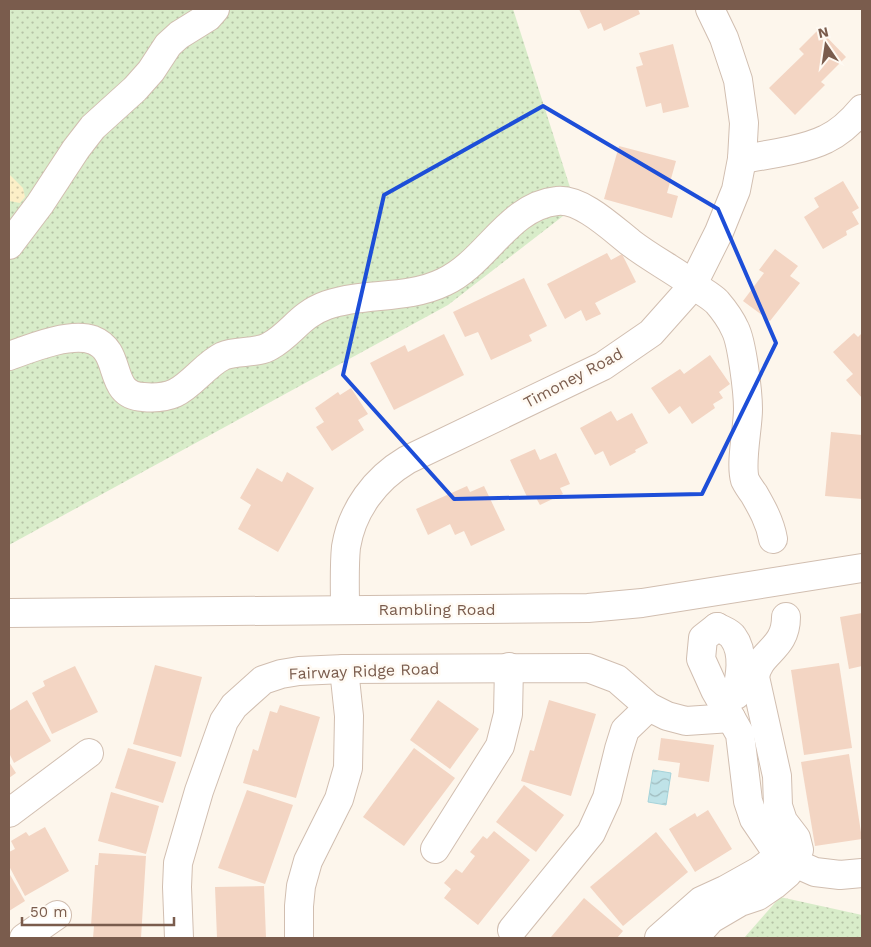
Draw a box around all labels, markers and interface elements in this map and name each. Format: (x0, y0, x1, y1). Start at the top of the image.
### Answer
north arrow (801, 20, 851, 70)
text: N (816, 23, 830, 41)
street label: Timoney Road (520, 344, 626, 412)
street label: Rambling Road (378, 600, 496, 619)
street label: Fairway Ridge Road (288, 659, 440, 683)
scale bar (22, 894, 175, 926)
text: 50 m (30, 903, 67, 921)

